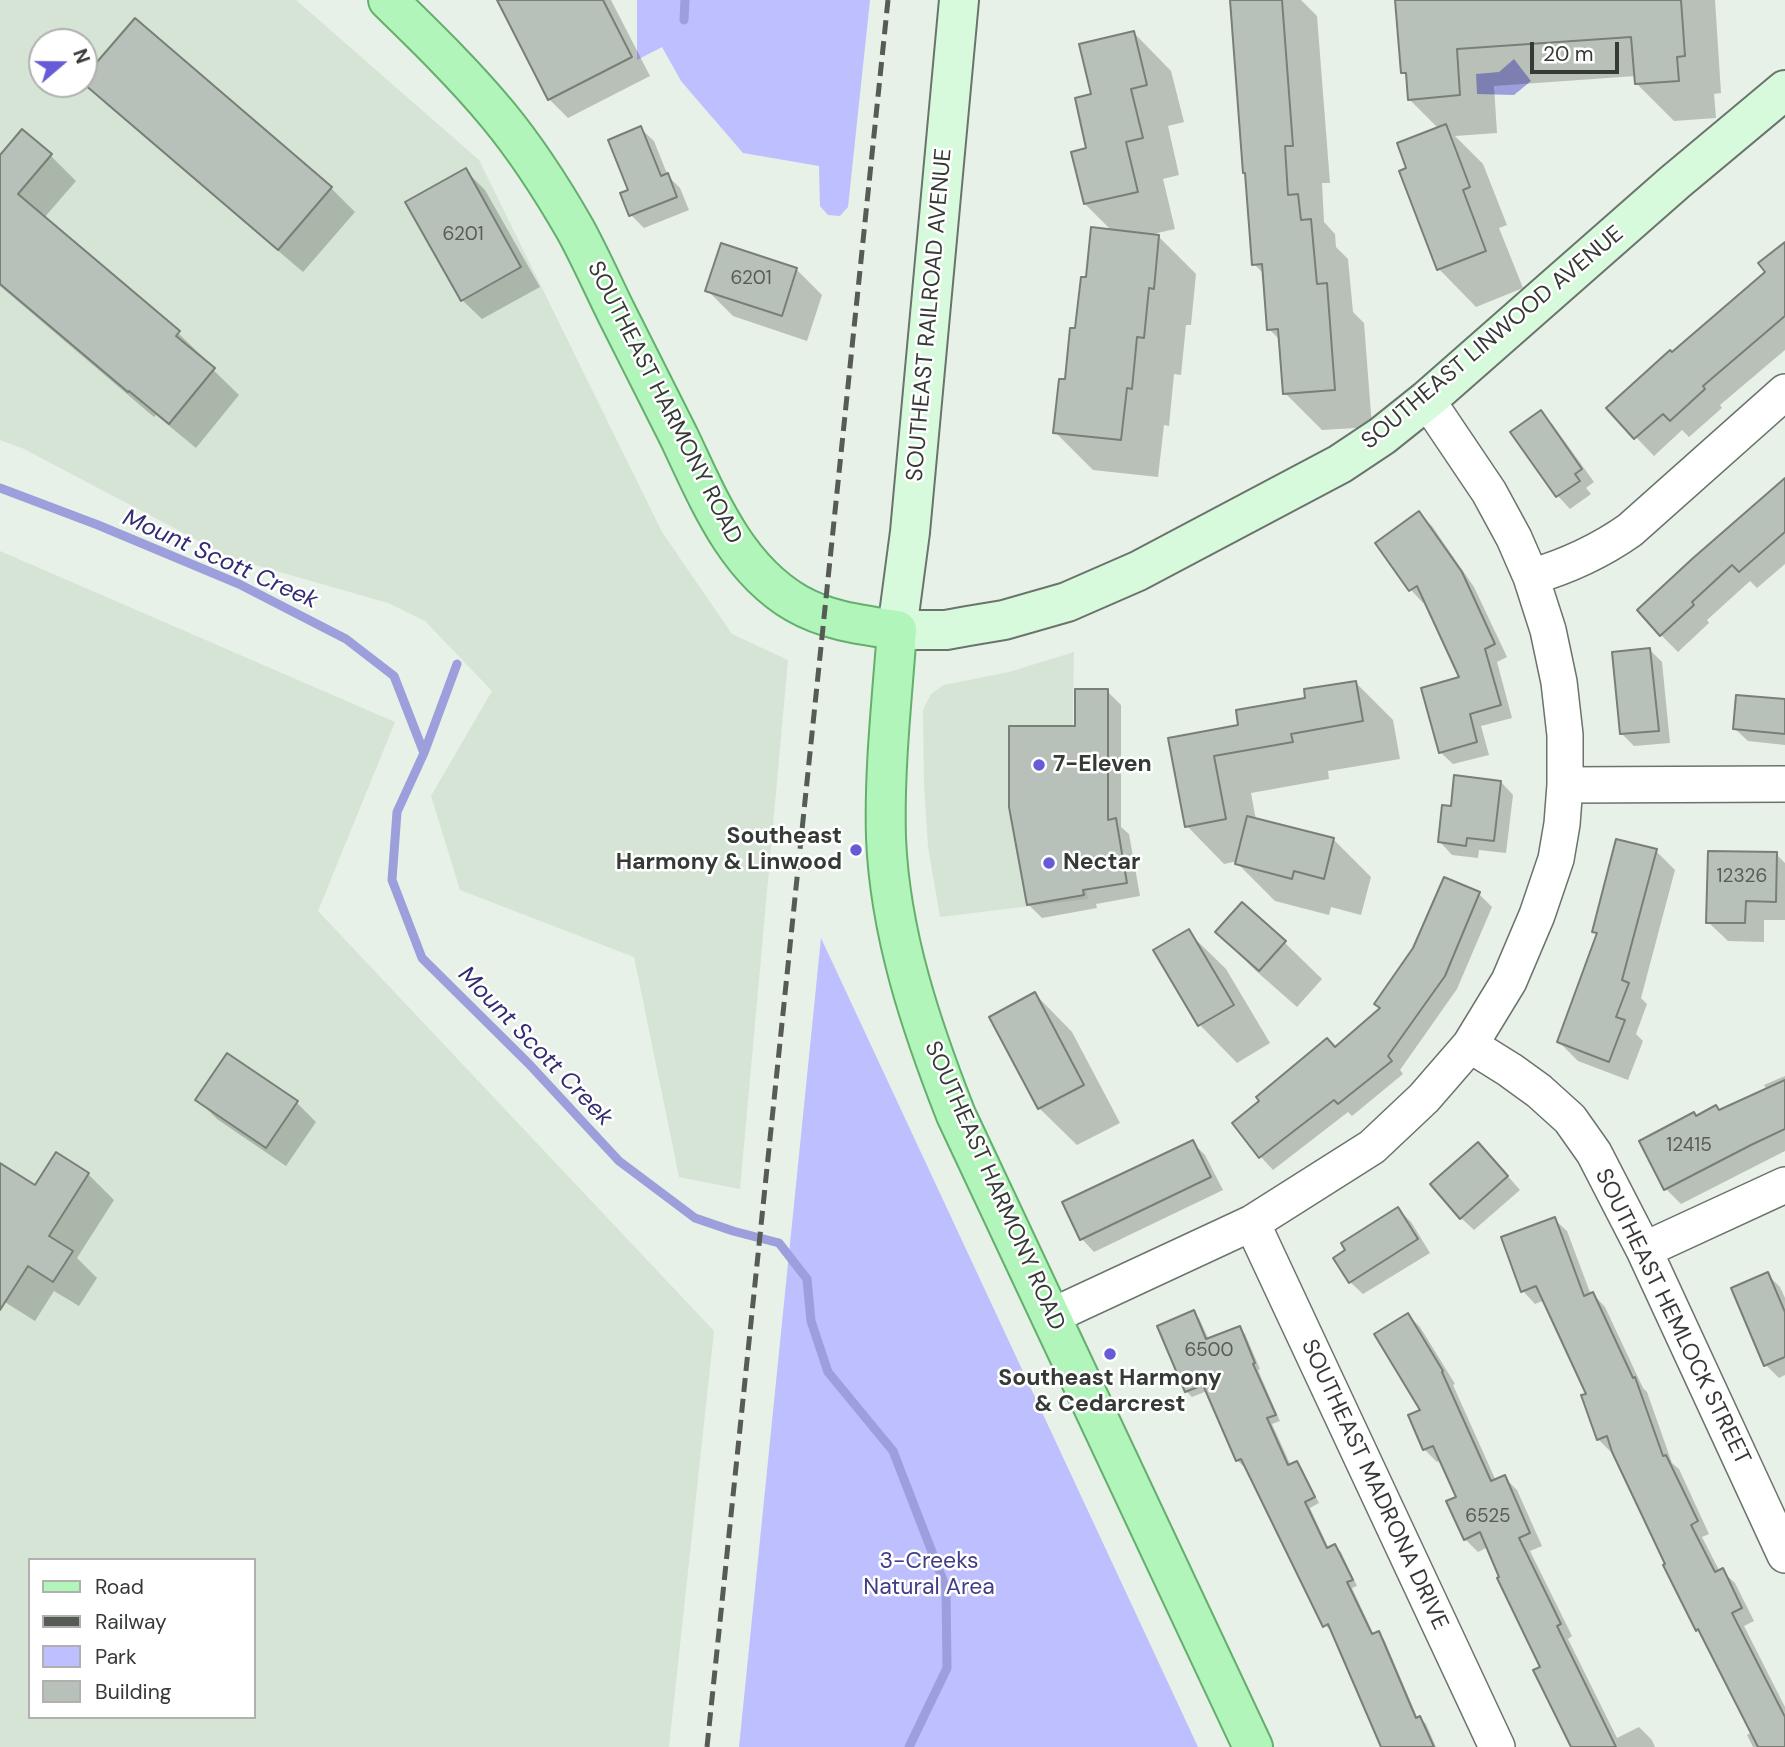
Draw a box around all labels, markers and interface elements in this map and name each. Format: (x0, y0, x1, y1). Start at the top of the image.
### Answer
north arrow (28, 28, 98, 98)
scale bar (1533, 28, 1622, 72)
text: 20 m (1543, 40, 1594, 68)
text: N (67, 46, 95, 67)
street label: SOUTHEAST RAILROAD AVENUE (902, 147, 958, 483)
street label: SOUTHEAST LINWOOD AVENUE (1357, 220, 1629, 456)
house number: 6201 (442, 224, 484, 246)
street label: SOUTHEAST HARMONY ROAD (581, 257, 747, 549)
house number: 6201 (730, 268, 772, 290)
water label: Mount Scott Creek (118, 504, 322, 616)
place label: 7-Eleven (1053, 751, 1152, 779)
marker: 7-Eleven (1031, 757, 1047, 773)
place label: Southeast Harmony & Linwood (616, 823, 842, 877)
marker: Southeast Harmony & Linwood (848, 842, 864, 858)
place label: Nectar (1063, 849, 1140, 877)
marker: Nectar (1041, 855, 1057, 871)
house number: 12326 (1717, 866, 1767, 888)
water label: Mount Scott Creek (451, 961, 619, 1133)
street label: SOUTHEAST HARMONY ROAD (918, 1037, 1070, 1335)
house number: 12415 (1666, 1135, 1712, 1157)
street label: SOUTHEAST HEMLOCK STREET (1588, 1164, 1756, 1470)
street label: SOUTHEAST MADRONA DRIVE (1294, 1335, 1454, 1635)
house number: 6500 (1184, 1340, 1234, 1362)
marker: Southeast Harmony & Cedarcrest (1102, 1346, 1118, 1362)
place label: Southeast Harmony & Cedarcrest (998, 1365, 1222, 1419)
house number: 6525 (1465, 1506, 1511, 1528)
park label: 3-Creeks Natural Area (863, 1548, 995, 1602)
legend (28, 1558, 256, 1719)
text: Road (95, 1573, 144, 1601)
text: Railway (95, 1608, 167, 1636)
text: Park (95, 1643, 136, 1671)
text: Building (95, 1678, 171, 1706)

